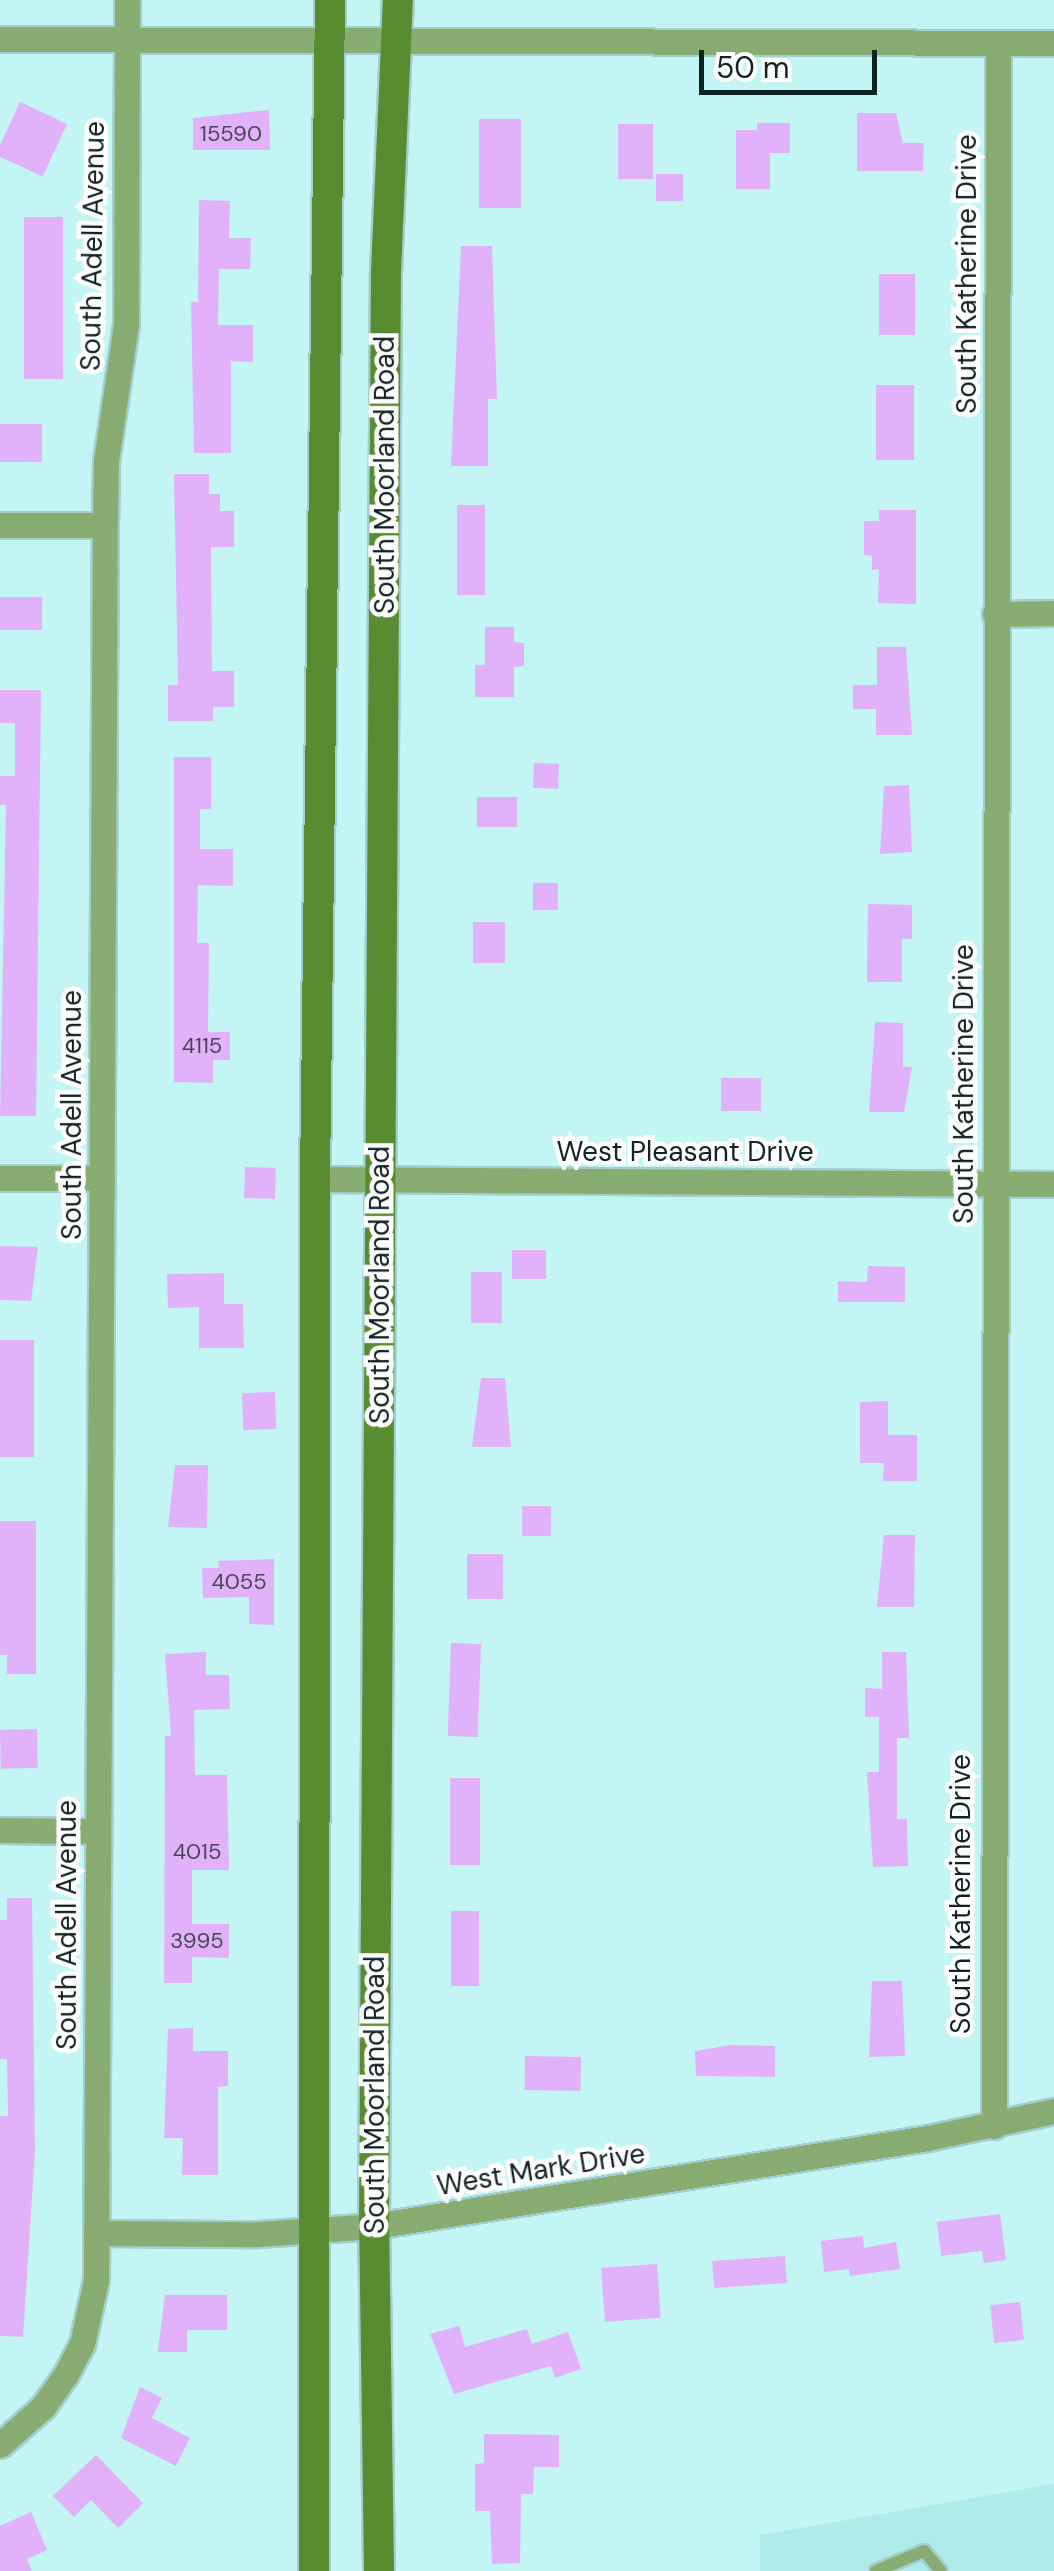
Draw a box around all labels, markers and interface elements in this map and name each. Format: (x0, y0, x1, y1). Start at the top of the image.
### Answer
scale bar (704, 30, 882, 92)
text: 50 m (716, 48, 790, 87)
street label: South Adell Avenue (74, 121, 112, 371)
house number: 15590 (200, 121, 262, 147)
street label: South Katherine Drive (950, 134, 984, 414)
street label: South Moorland Road (368, 336, 402, 614)
street label: South Katherine Drive (947, 944, 981, 1224)
street label: South Adell Avenue (55, 990, 89, 1240)
house number: 4115 (182, 1033, 222, 1059)
street label: West Pleasant Drive (556, 1135, 814, 1169)
street label: South Moorland Road (363, 1146, 397, 1424)
house number: 4055 (211, 1569, 267, 1595)
street label: South Katherine Drive (944, 1754, 978, 2034)
street label: South Adell Avenue (50, 1800, 84, 2050)
house number: 4015 (173, 1839, 221, 1865)
house number: 3995 (170, 1928, 224, 1954)
street label: South Moorland Road (358, 1956, 392, 2234)
street label: West Mark Drive (434, 2137, 648, 2203)

